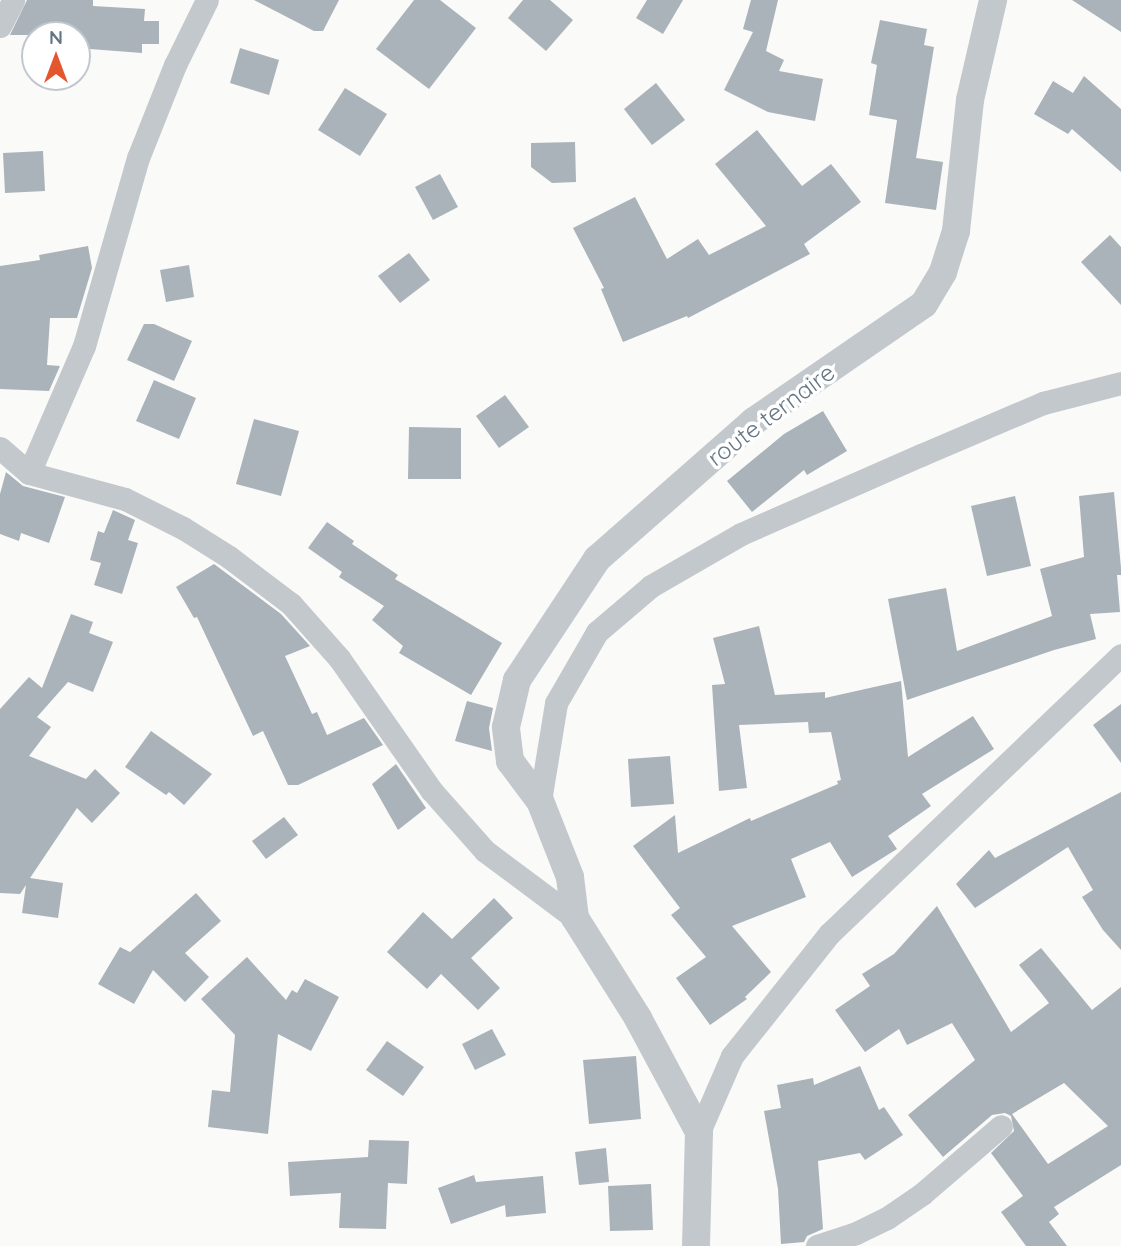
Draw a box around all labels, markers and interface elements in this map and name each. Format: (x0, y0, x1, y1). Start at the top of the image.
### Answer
north arrow (21, 21, 91, 91)
text: N (49, 25, 63, 49)
street label: route ternaire (702, 358, 840, 472)

